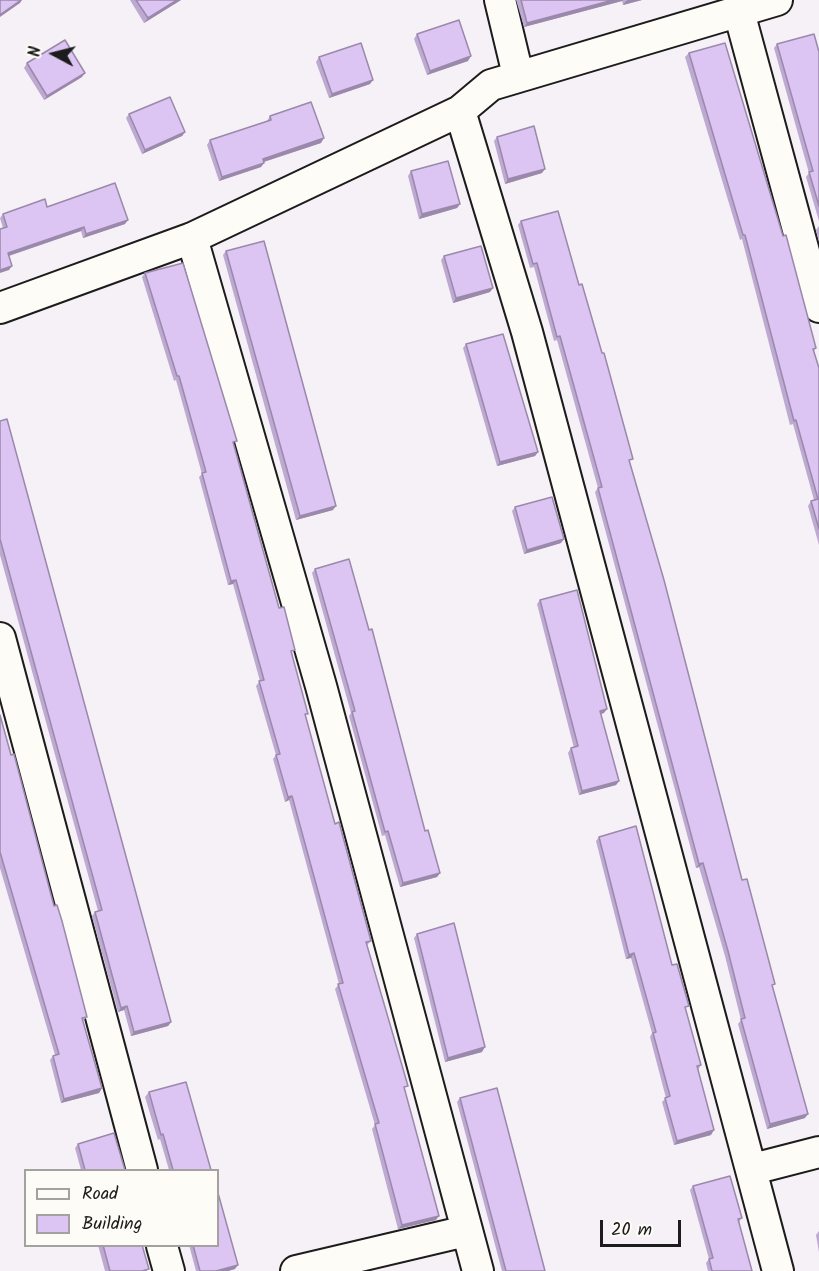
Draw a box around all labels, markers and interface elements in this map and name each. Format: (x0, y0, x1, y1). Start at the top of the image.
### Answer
north arrow (24, 24, 84, 84)
text: N (23, 45, 49, 58)
legend (24, 1169, 219, 1247)
text: Road (82, 1180, 118, 1209)
scale bar (603, 1208, 684, 1246)
text: Building (82, 1210, 142, 1239)
text: 20 m (611, 1216, 652, 1245)

